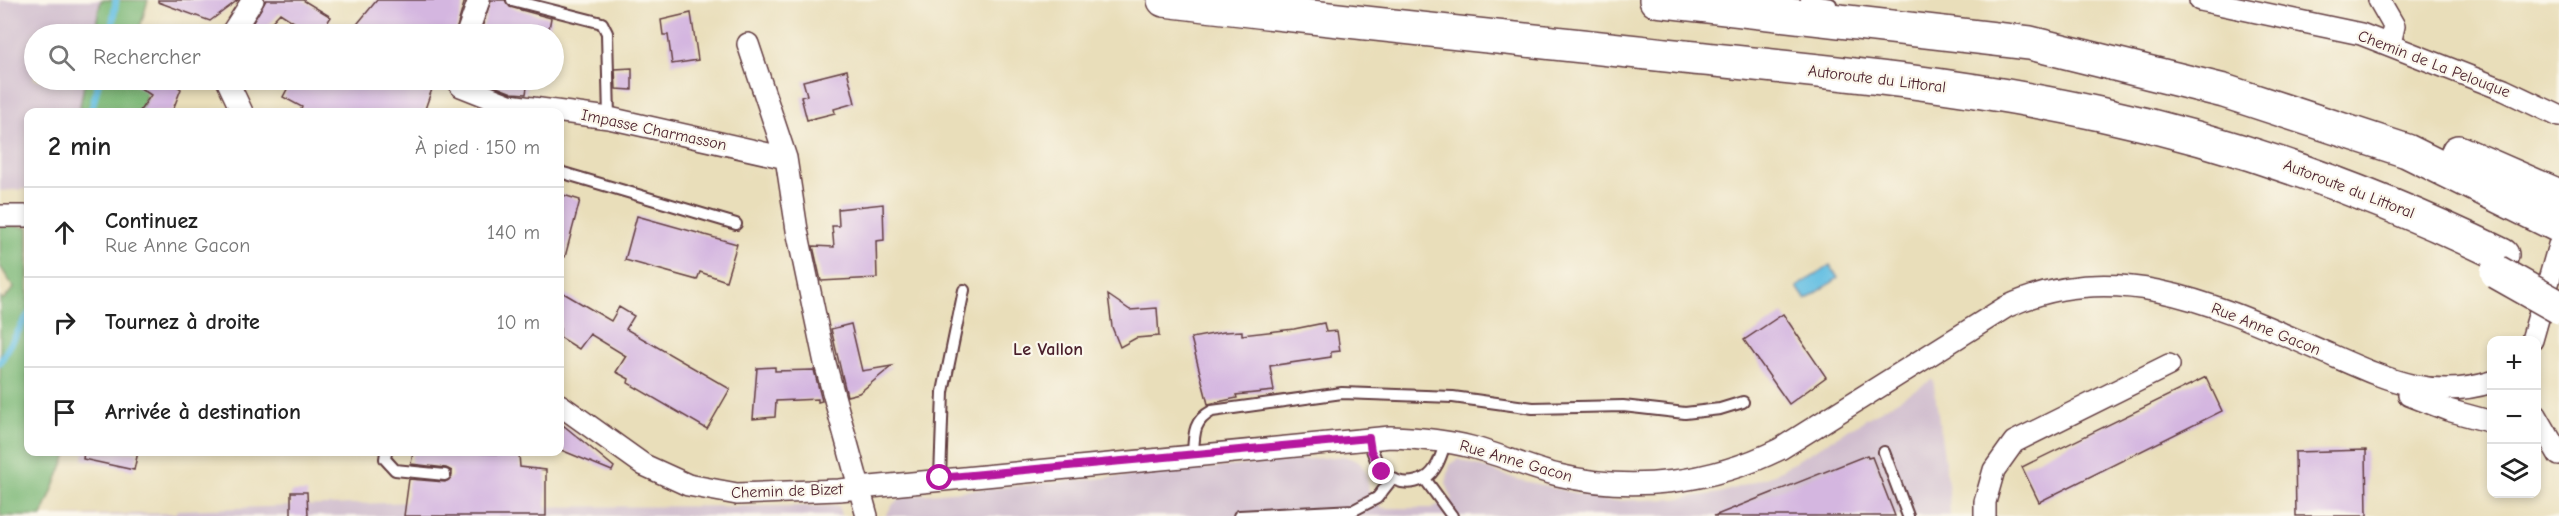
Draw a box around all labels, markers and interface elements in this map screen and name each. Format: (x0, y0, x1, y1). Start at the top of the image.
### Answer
search box (24, 24, 564, 90)
street label: Chemin de La Pelouque (2355, 27, 2513, 101)
icon: search (45, 41, 78, 74)
text: Rechercher (93, 44, 201, 70)
street label: Autoroute du Littoral (1807, 62, 1947, 96)
street label: Impasse Charmasson (580, 106, 728, 154)
text: 2 min (48, 132, 111, 162)
text: À pied · 150 m (415, 136, 540, 159)
street label: Autoroute du Littoral (2281, 156, 2417, 222)
text: Continuez (105, 208, 198, 234)
icon: ahead (48, 216, 81, 249)
text: 140 m (487, 221, 540, 244)
text: Rue Anne Gacon (105, 234, 250, 257)
street label: Rue Anne Gacon (2209, 299, 2323, 359)
icon: right (48, 306, 81, 339)
text: Tournez à droite (105, 309, 260, 335)
text: 10 m (497, 311, 540, 334)
map controls (2487, 336, 2541, 498)
button: + (2487, 336, 2541, 390)
district label: Le Vallon (1013, 339, 1083, 360)
button: − (2487, 390, 2541, 444)
icon: arrive (48, 396, 81, 429)
text: Arrivée à destination (105, 399, 301, 425)
street label: Rue Anne Gacon (1458, 436, 1574, 486)
button: layers (2487, 444, 2541, 498)
route end (1368, 458, 1394, 484)
route start (926, 464, 952, 490)
street label: Chemin de Bizet (731, 480, 844, 502)

